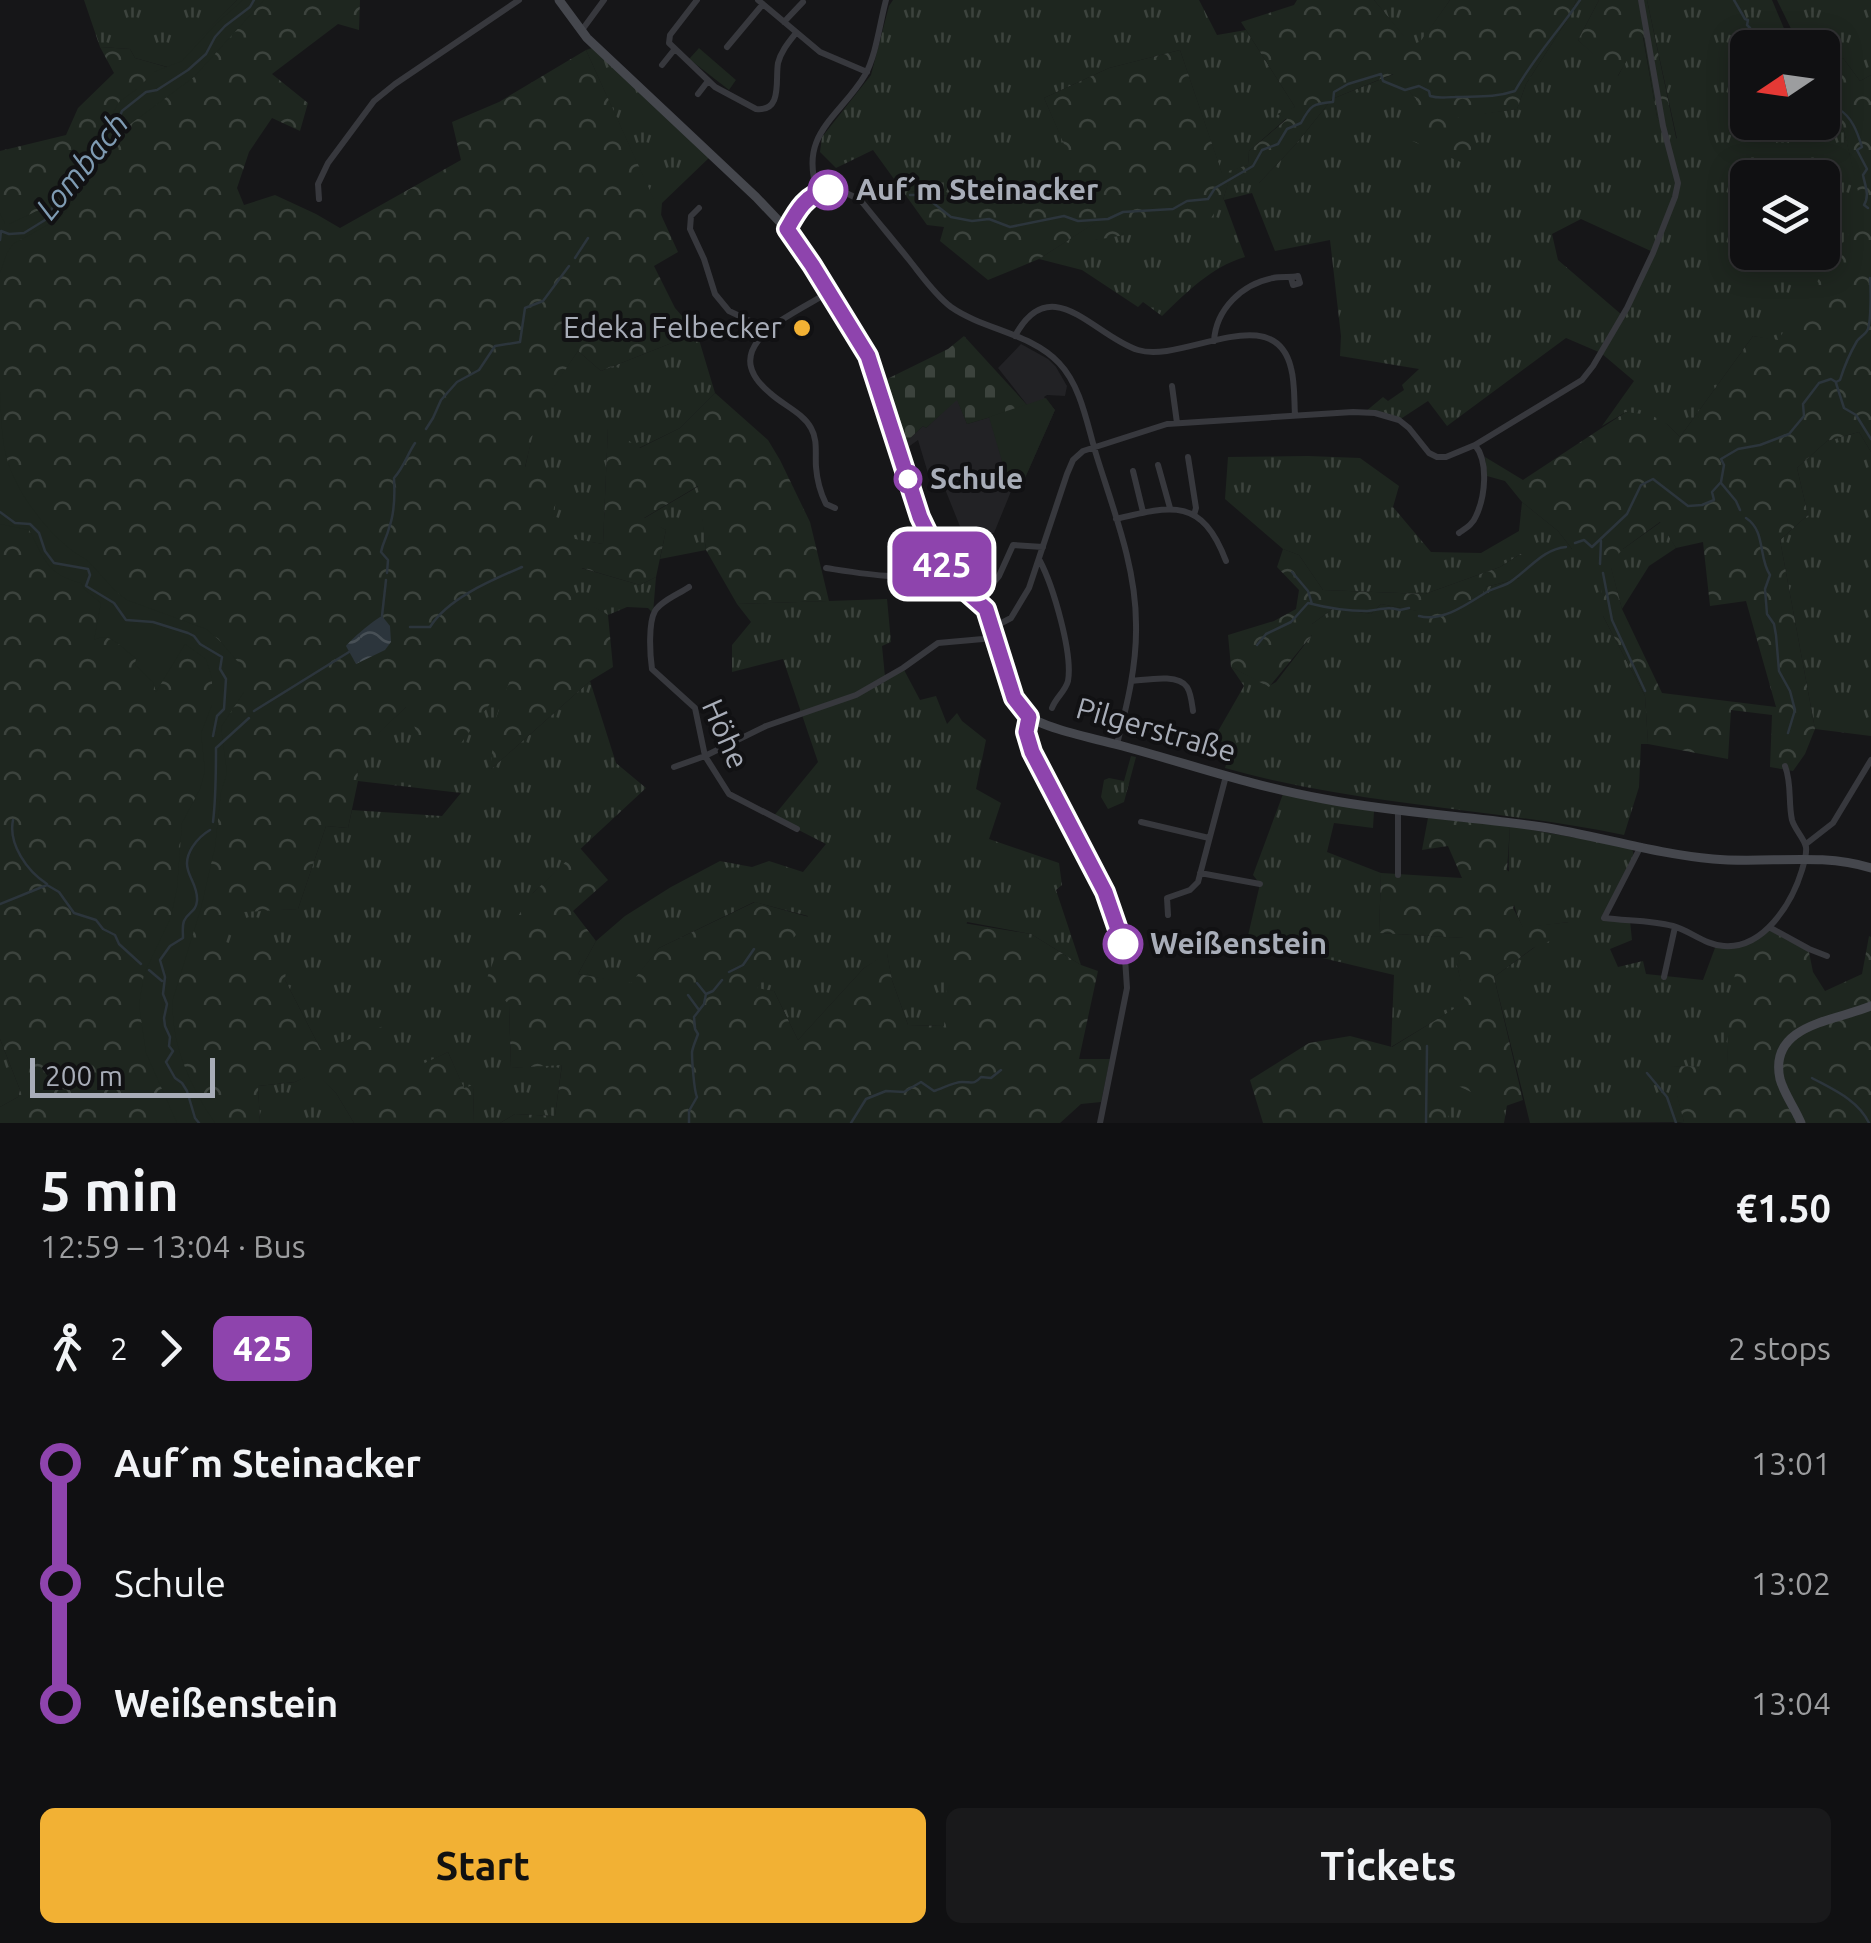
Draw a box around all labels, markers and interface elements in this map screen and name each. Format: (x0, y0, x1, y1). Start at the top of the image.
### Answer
north arrow (1730, 30, 1840, 140)
map controls (1730, 30, 1840, 270)
water label: Lombach (28, 105, 135, 226)
button: layers (1730, 160, 1840, 270)
marker: Auf´m Steinacker (809, 171, 847, 209)
place label: Auf´m Steinacker (856, 172, 1099, 206)
place label: Edeka Felbecker (563, 310, 783, 344)
marker: Edeka Felbecker (791, 317, 813, 339)
place label: Schule (930, 461, 1023, 495)
marker: Schule (895, 466, 921, 492)
line badge: 425 (884, 532, 1000, 596)
text: 425 (912, 544, 972, 584)
street label: Pilgerstraße (1073, 690, 1240, 768)
street label: Höhe (696, 694, 756, 773)
marker: Weißenstein (1104, 925, 1142, 963)
place label: Weißenstein (1150, 926, 1327, 960)
scale bar (30, 1053, 215, 1098)
text: 200 m (45, 1060, 123, 1091)
text: 5 min (40, 1160, 179, 1221)
text: €1.50 (1736, 1187, 1831, 1229)
text: 12:59 – 13:04 · Bus (40, 1228, 306, 1264)
icon: walk (40, 1321, 95, 1376)
icon: forward (143, 1321, 198, 1376)
text: 425 (233, 1328, 292, 1368)
text: 2 (110, 1330, 128, 1366)
text: 2 stops (1728, 1330, 1831, 1366)
text: Auf´m Steinacker (114, 1442, 421, 1484)
text: 13:01 (1751, 1445, 1831, 1481)
text: Schule (114, 1562, 226, 1604)
text: 13:02 (1751, 1565, 1831, 1601)
text: Weißenstein (114, 1682, 338, 1724)
text: 13:04 (1751, 1685, 1831, 1721)
button: Start (40, 1808, 926, 1923)
button: Tickets (946, 1808, 1831, 1923)

